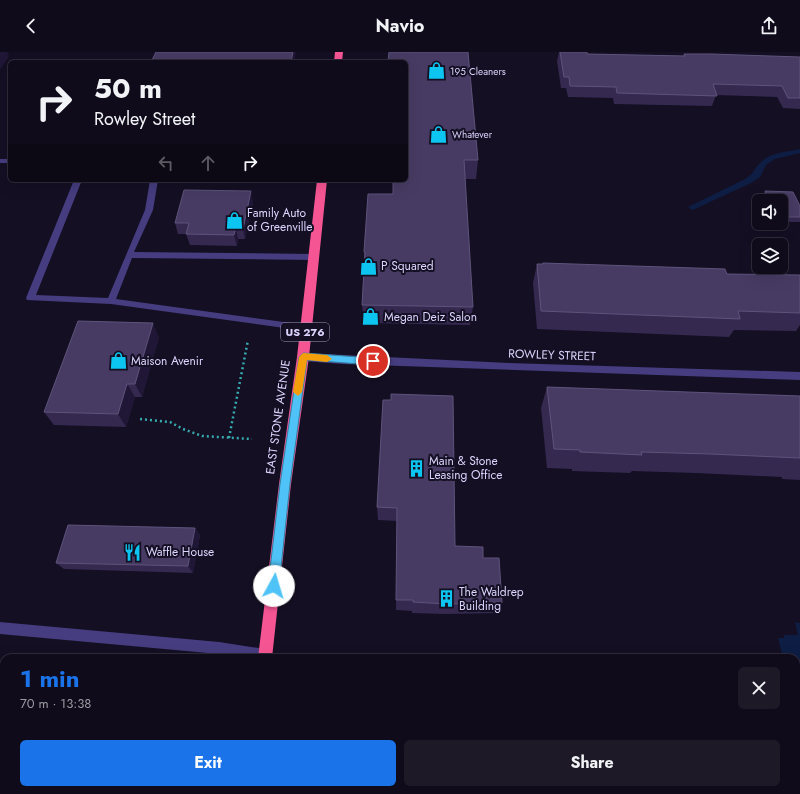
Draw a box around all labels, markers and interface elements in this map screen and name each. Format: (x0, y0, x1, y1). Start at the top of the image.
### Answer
text: Navio (376, 13, 424, 39)
icon: back (20, 15, 42, 37)
icon: share (758, 15, 780, 37)
shop icon: 195 Cleaners (427, 61, 447, 81)
place label: 195 Cleaners (450, 64, 506, 79)
text: 50 m (94, 68, 162, 109)
icon: right (28, 76, 80, 128)
text: Rowley Street (94, 106, 195, 132)
shop icon: Whatever (429, 124, 449, 144)
place label: Whatever (452, 127, 493, 142)
icon: left (155, 152, 177, 174)
icon: ahead (197, 152, 219, 174)
icon: right (239, 152, 261, 174)
map controls (752, 194, 788, 274)
button: sound (752, 194, 788, 230)
place label: Family Auto of Greenville (247, 204, 313, 236)
shop icon: Family Auto of Greenville (224, 210, 244, 230)
button: layers (752, 238, 788, 274)
shop icon: P Squared (358, 256, 378, 276)
place label: P Squared (381, 257, 434, 275)
shop icon: Megan Deiz Salon (361, 307, 381, 327)
place label: Megan Deiz Salon (384, 308, 477, 326)
road number: US 276 (281, 323, 329, 341)
pin (356, 344, 390, 378)
street label: ROWLEY STREET (508, 344, 597, 366)
icon: arrive (362, 350, 384, 372)
shop icon: Maison Avenir (108, 351, 128, 371)
place label: Maison Avenir (131, 352, 204, 370)
street label: EAST STONE AVENUE (261, 359, 295, 475)
place label: Main & Stone Leasing Office (429, 452, 502, 484)
building icon: Main & Stone Leasing Office (406, 458, 426, 478)
restaurant icon: Waffle House (123, 542, 143, 562)
place label: Waffle House (146, 543, 214, 561)
position arrow (253, 565, 295, 607)
place label: The Waldrep Building (459, 583, 524, 615)
building icon: The Waldrep Building (436, 589, 456, 609)
text: 1 min (20, 661, 80, 696)
button: close (738, 667, 780, 709)
text: 70 m · 13:38 (20, 694, 91, 713)
button: Exit (20, 740, 396, 786)
button: Share (404, 740, 780, 786)

